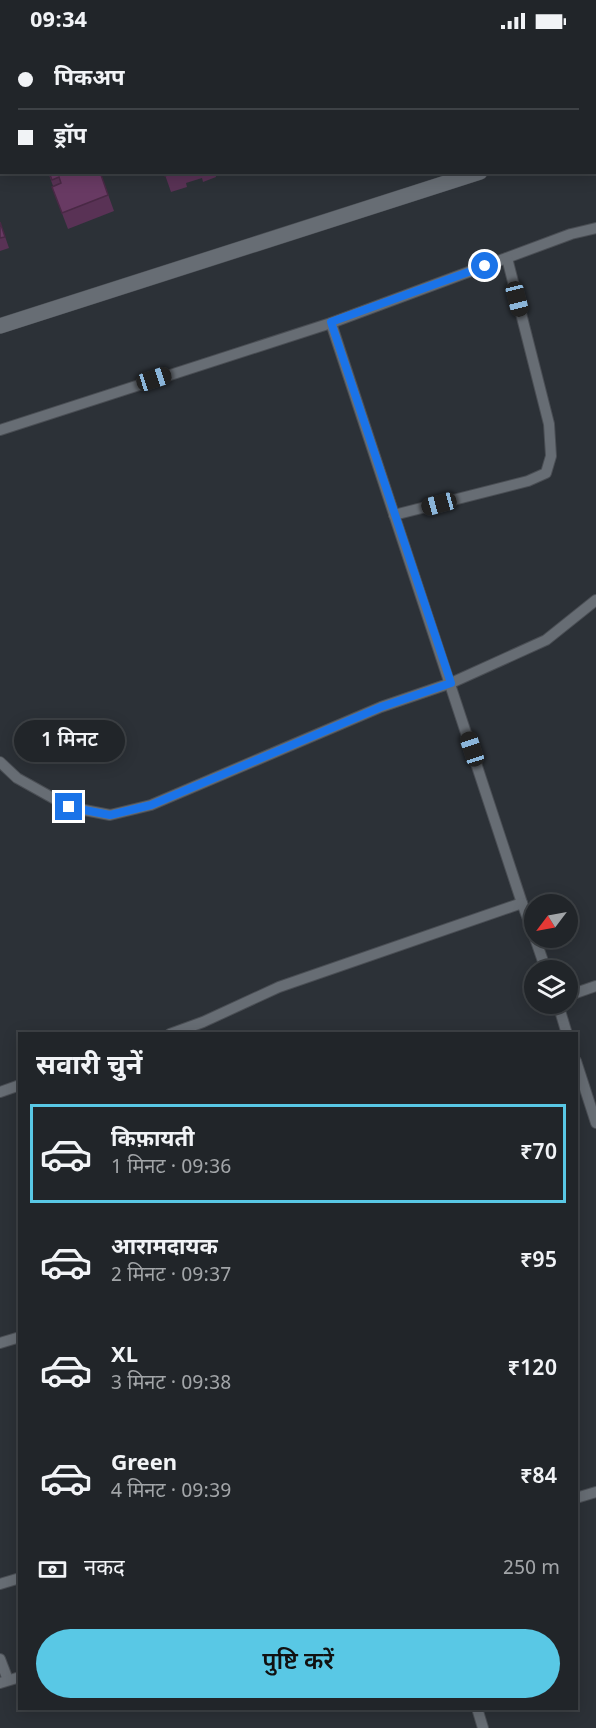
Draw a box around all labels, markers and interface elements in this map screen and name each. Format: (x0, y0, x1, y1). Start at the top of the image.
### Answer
text: 09:34 (30, 7, 87, 36)
text: पिकअप (54, 65, 125, 94)
text: ड्रॉप (54, 123, 87, 152)
route start (471, 252, 498, 279)
car (504, 279, 530, 319)
car (134, 365, 174, 393)
car (419, 491, 459, 517)
callout: 1 मिनट (14, 720, 124, 762)
text: 1 मिनट (41, 728, 98, 754)
car (458, 729, 486, 769)
route end (55, 793, 82, 820)
north arrow (524, 894, 578, 948)
map controls (524, 894, 578, 1014)
button: layers (524, 960, 578, 1014)
text: सवारी चुनें (36, 1050, 142, 1085)
text: किफ़ायती (111, 1126, 195, 1155)
icon: car (39, 1127, 93, 1181)
text: ₹70 (520, 1139, 557, 1168)
text: 1 मिनट · 09:36 (111, 1155, 231, 1181)
text: आरामदायक (111, 1234, 218, 1263)
icon: car (39, 1235, 93, 1289)
text: ₹95 (520, 1247, 557, 1276)
text: 2 मिनट · 09:37 (111, 1263, 231, 1289)
text: XL (111, 1342, 138, 1371)
icon: car (39, 1343, 93, 1397)
text: ₹120 (508, 1355, 557, 1384)
text: 3 मिनट · 09:38 (111, 1371, 231, 1397)
text: Green (111, 1450, 177, 1479)
icon: car (39, 1451, 93, 1505)
text: ₹84 (520, 1463, 557, 1492)
text: 4 मिनट · 09:39 (111, 1479, 231, 1505)
icon: cash (36, 1553, 69, 1586)
text: नकद (84, 1555, 125, 1584)
text: 250 m (503, 1556, 560, 1582)
button: पुष्टि करें (36, 1629, 560, 1698)

